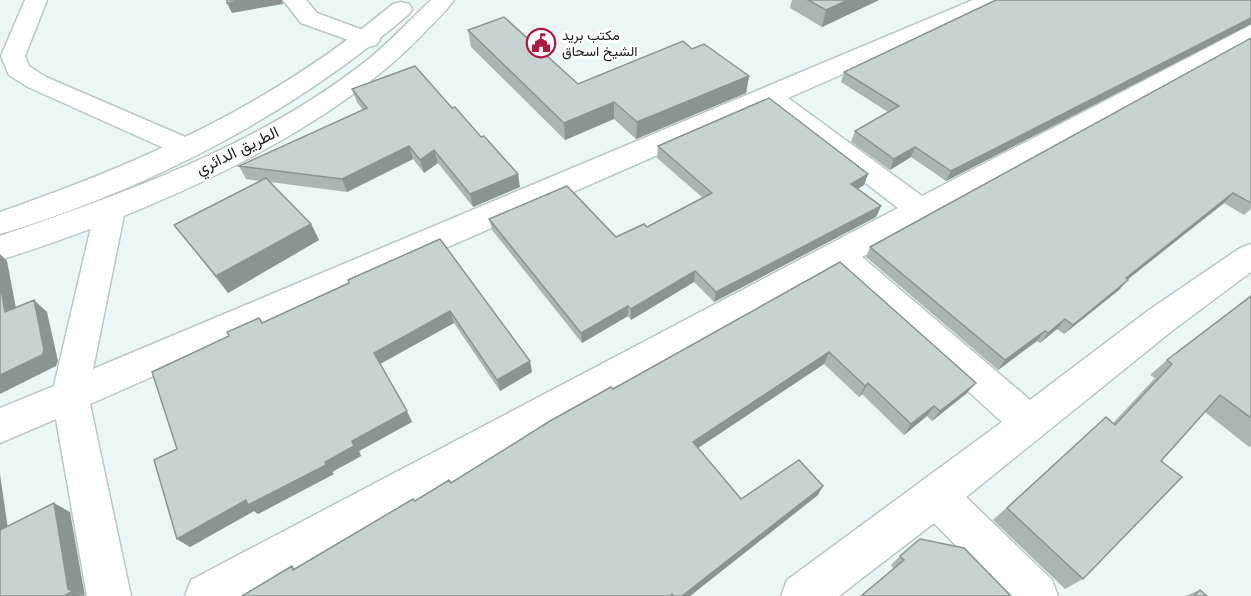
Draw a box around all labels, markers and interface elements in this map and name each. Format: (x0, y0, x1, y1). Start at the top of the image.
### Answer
place label: مكتب بريد الشيخ اسحاق (562, 26, 638, 62)
public building icon: مكتب بريد الشيخ اسحاق (525, 27, 557, 59)
street label: الطريق الدائري (192, 121, 284, 182)

